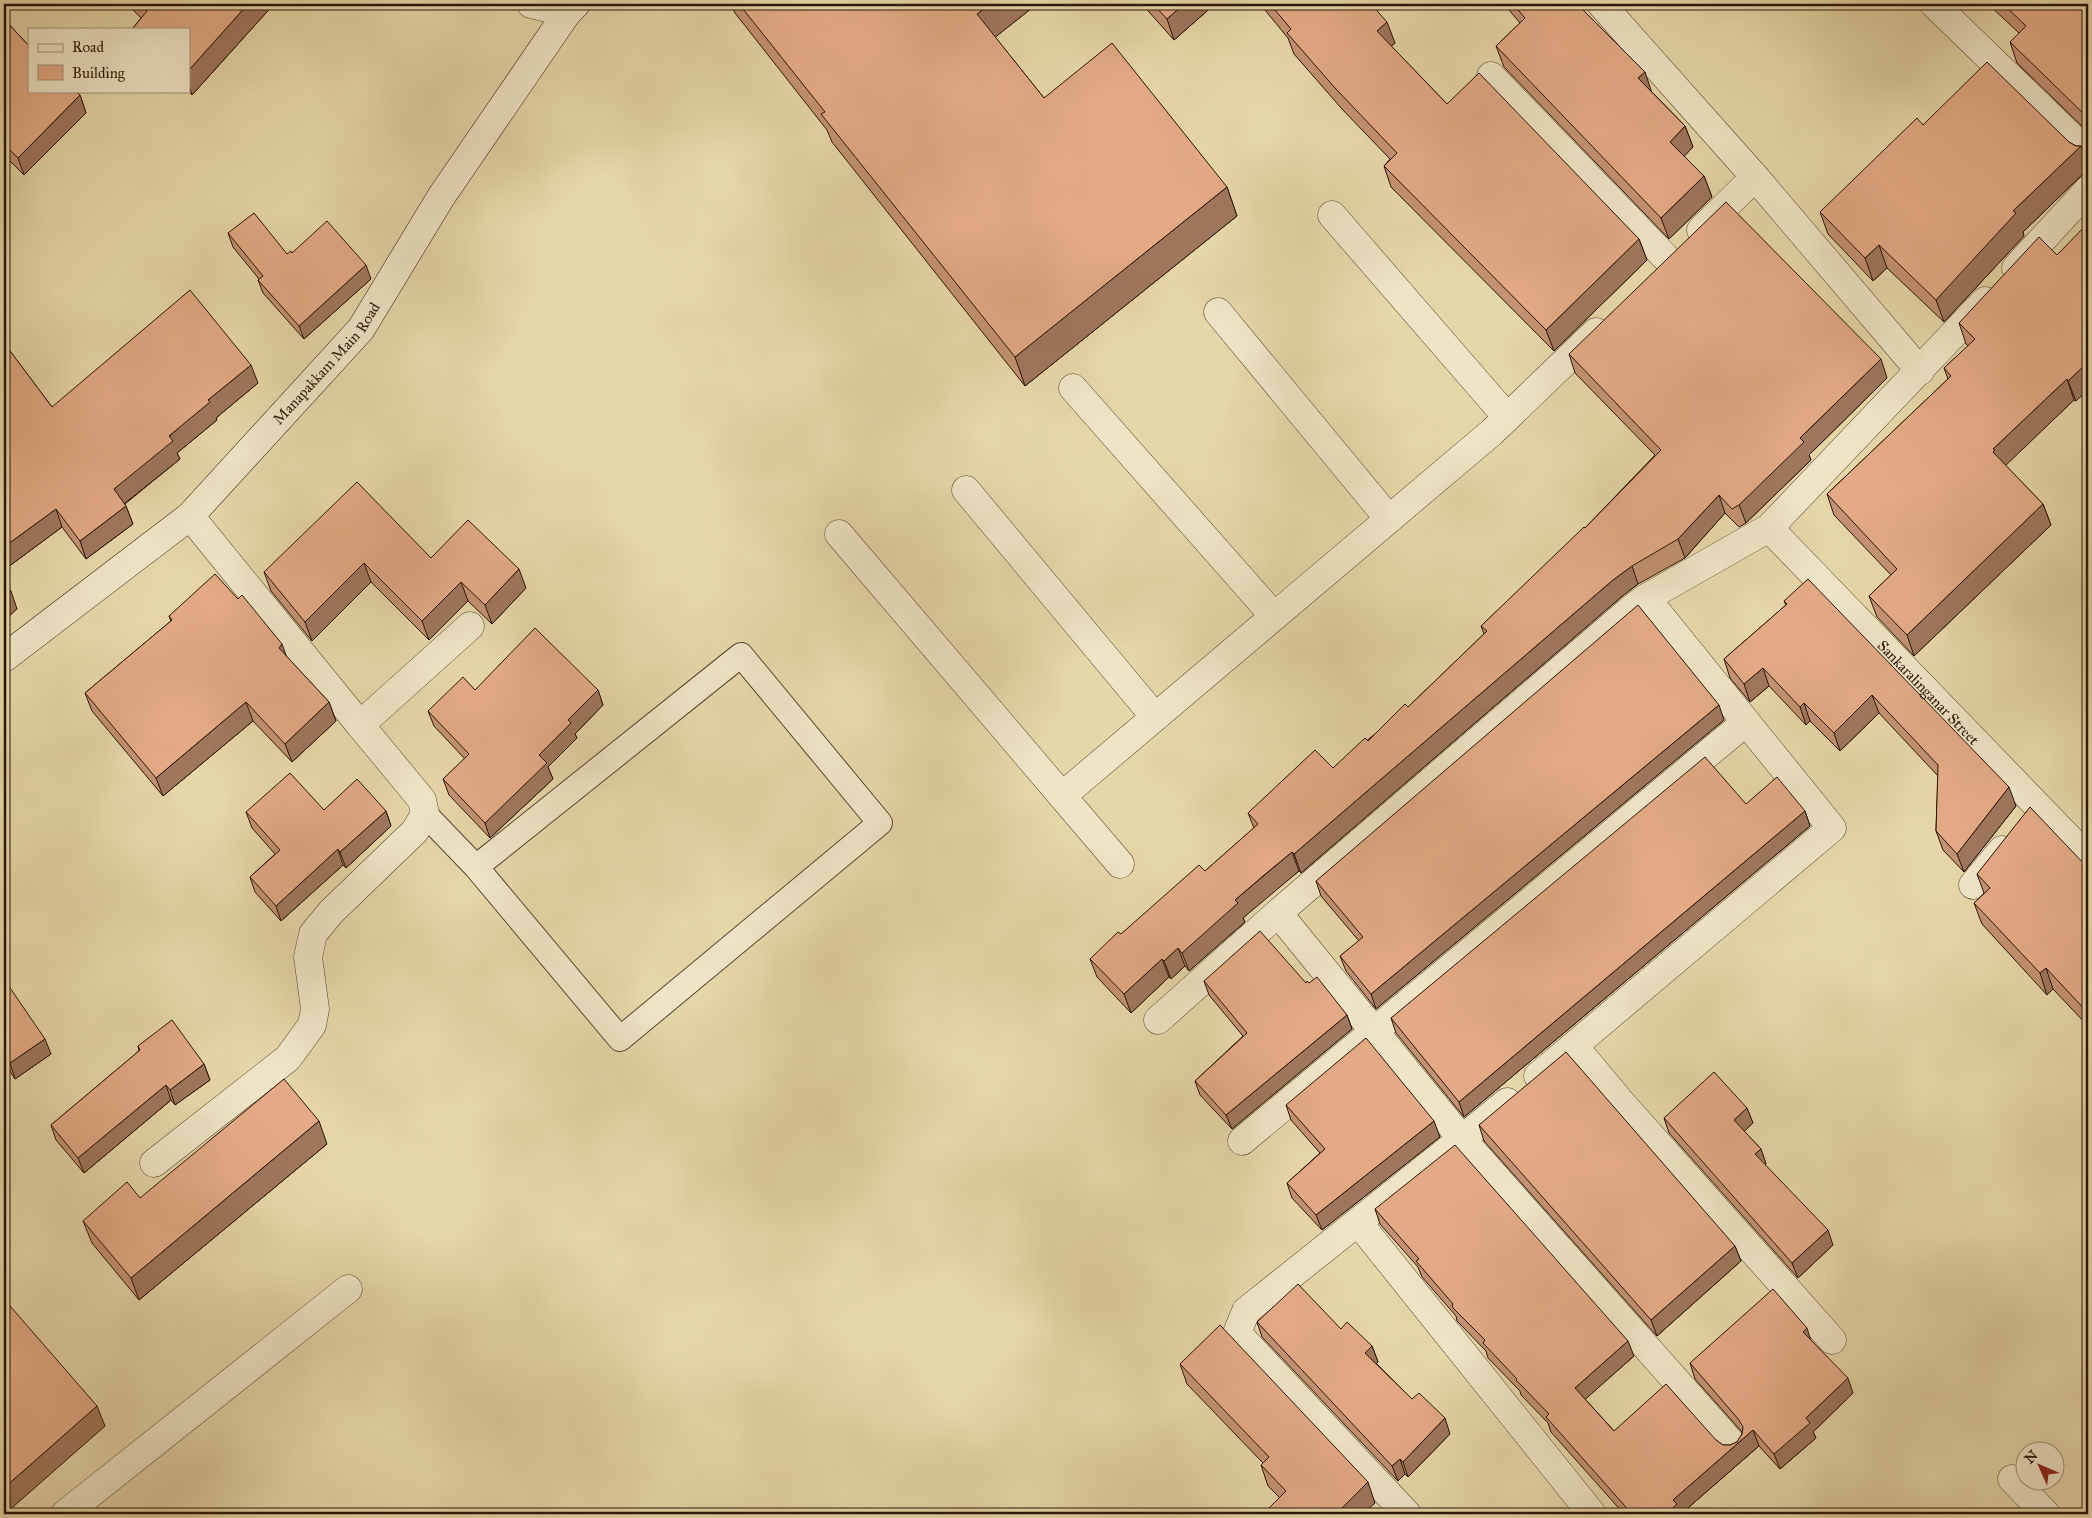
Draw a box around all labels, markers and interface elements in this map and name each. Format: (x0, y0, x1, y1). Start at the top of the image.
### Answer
legend (28, 28, 190, 92)
text: Road (72, 38, 104, 56)
text: Building (72, 64, 126, 82)
street label: Manapakkam Main Road (269, 299, 384, 428)
street label: Sankaralinganar Street (1873, 637, 1983, 749)
north arrow (2014, 1440, 2064, 1490)
text: N (2021, 1447, 2041, 1467)

